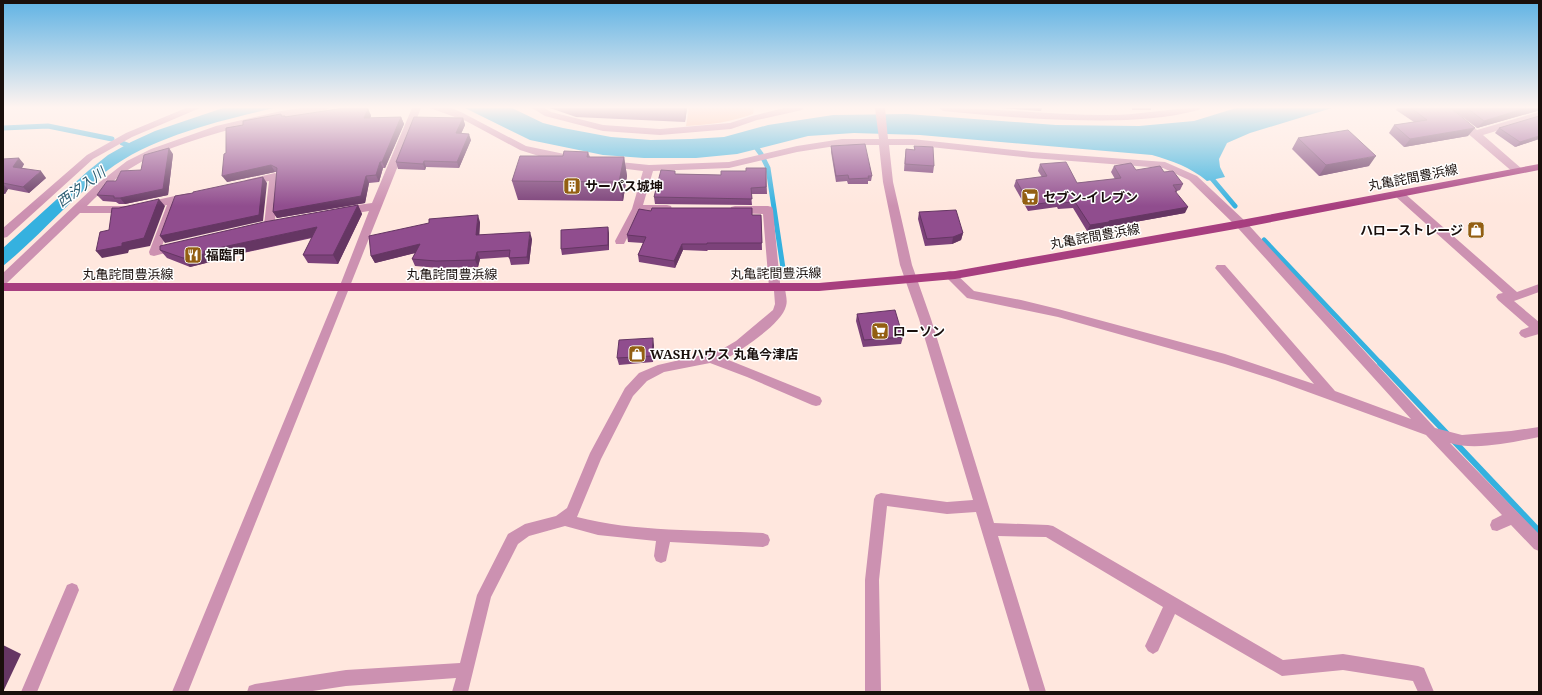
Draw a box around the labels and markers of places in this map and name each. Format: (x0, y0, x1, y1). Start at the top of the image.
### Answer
building icon: サーパス城坤 (562, 176, 582, 196)
place label: サーパス城坤 (585, 177, 663, 195)
supermarket icon: セブン-イレブン (1020, 187, 1040, 207)
place label: セブン-イレブン (1043, 188, 1138, 206)
shop icon: ハローストレージ (1466, 220, 1486, 240)
place label: ハローストレージ (1360, 221, 1463, 239)
restaurant icon: 福臨門 (183, 245, 203, 265)
place label: 福臨門 (206, 246, 245, 264)
supermarket icon: ローソン (870, 321, 890, 341)
place label: ローソン (893, 322, 945, 340)
shop icon: WASHハウス 丸亀今津店 (627, 344, 647, 364)
place label: WASHハウス 丸亀今津店 (650, 345, 798, 363)

